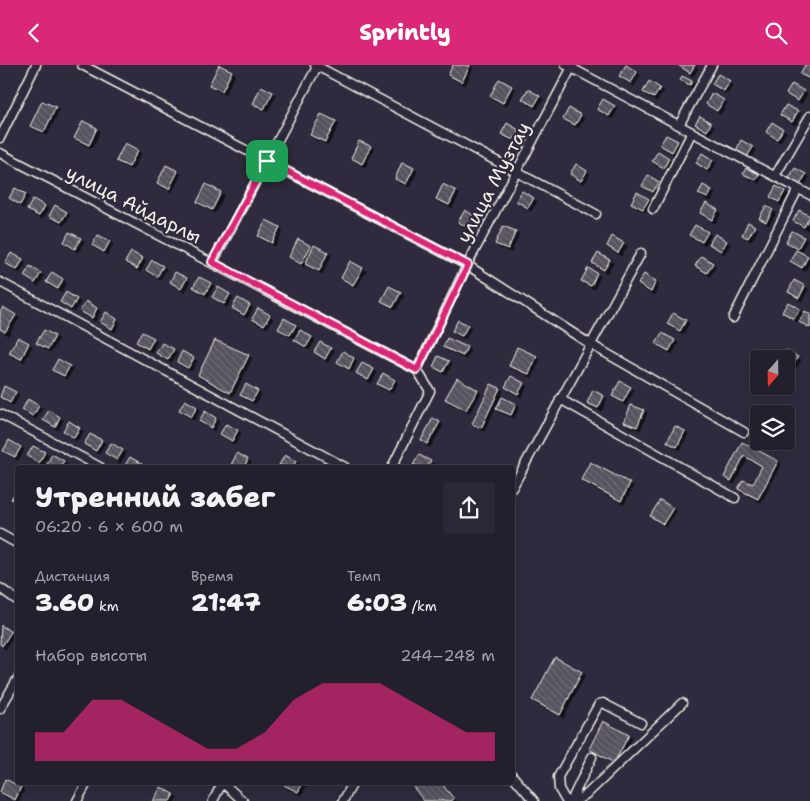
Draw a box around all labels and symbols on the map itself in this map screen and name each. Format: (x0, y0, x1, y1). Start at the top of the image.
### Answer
street label: улица Музтау (451, 117, 536, 247)
pin (246, 140, 288, 182)
street label: улица Айдарлы (62, 160, 206, 249)
north arrow (750, 350, 795, 395)

